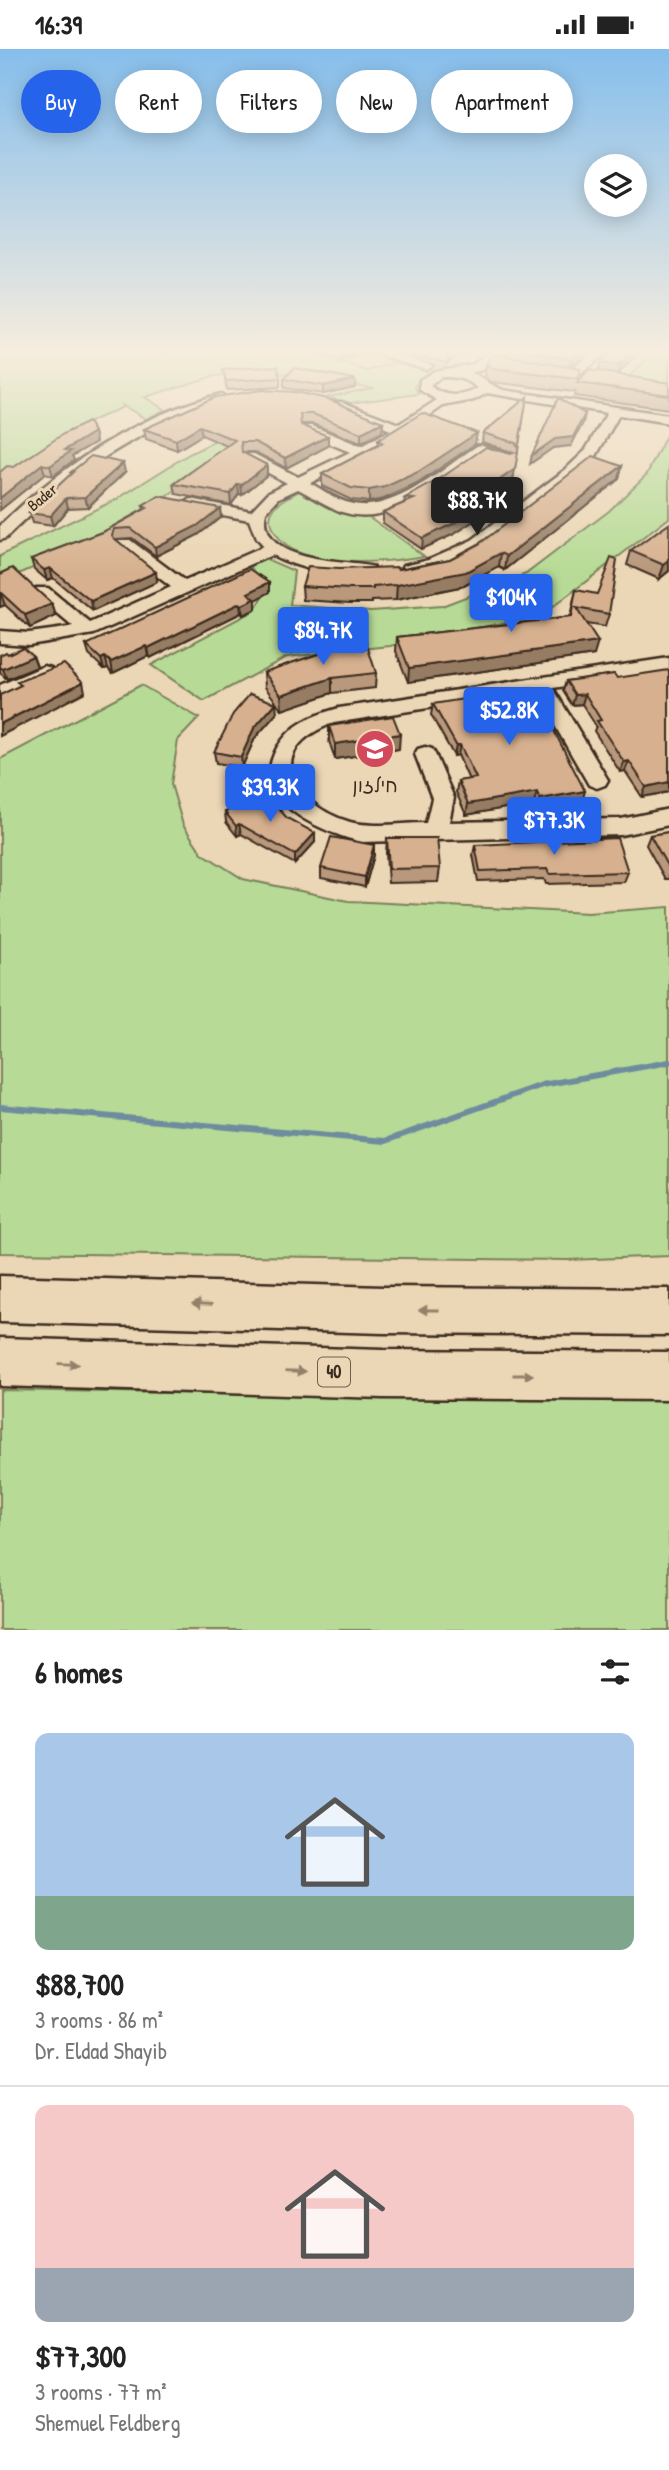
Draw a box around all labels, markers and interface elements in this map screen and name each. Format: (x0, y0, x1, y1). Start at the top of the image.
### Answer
text: 16:39 (35, 7, 82, 42)
chip: Buy (21, 70, 101, 133)
chip: Rent (115, 70, 202, 133)
chip: Filters (216, 70, 322, 133)
chip: New (336, 70, 417, 133)
chip: Apartment (431, 70, 573, 133)
map controls (584, 154, 647, 217)
button: layers (584, 154, 647, 217)
pin: $88.7K (420, 477, 534, 537)
street label: Bader (22, 478, 62, 516)
text: $88.7K (447, 484, 507, 515)
pin: $104K (462, 575, 560, 634)
text: $104K (486, 581, 536, 612)
pin: $84.7K (266, 607, 380, 667)
text: $84.7K (294, 614, 352, 645)
pin: $52.8K (452, 687, 566, 747)
text: $52.8K (479, 694, 539, 725)
school or university icon: חילזון (354, 728, 396, 770)
pin: $39.3K (213, 765, 327, 824)
text: $39.3K (241, 771, 299, 802)
place label: חילזון (352, 772, 398, 798)
pin: $77.3K (497, 797, 611, 857)
text: $77.3K (523, 804, 585, 835)
one-way arrow (191, 1299, 213, 1310)
one-way arrow (418, 1304, 440, 1316)
road number: 40 (318, 1357, 350, 1387)
one-way arrow (57, 1359, 79, 1370)
one-way arrow (285, 1365, 307, 1377)
one-way arrow (512, 1369, 534, 1381)
text: 6 homes (35, 1652, 122, 1692)
icon: filters (596, 1653, 634, 1691)
icon: home (272, 1779, 398, 1905)
text: $88,700 (35, 1964, 124, 2004)
text: 3 rooms · 86 m² (35, 2004, 163, 2035)
text: Dr. Eldad Shayib (35, 2035, 167, 2066)
icon: home (272, 2151, 398, 2277)
text: $77,300 (35, 2336, 126, 2376)
text: 3 rooms · 77 m² (35, 2376, 167, 2407)
text: Shemuel Feldberg (35, 2407, 180, 2438)

